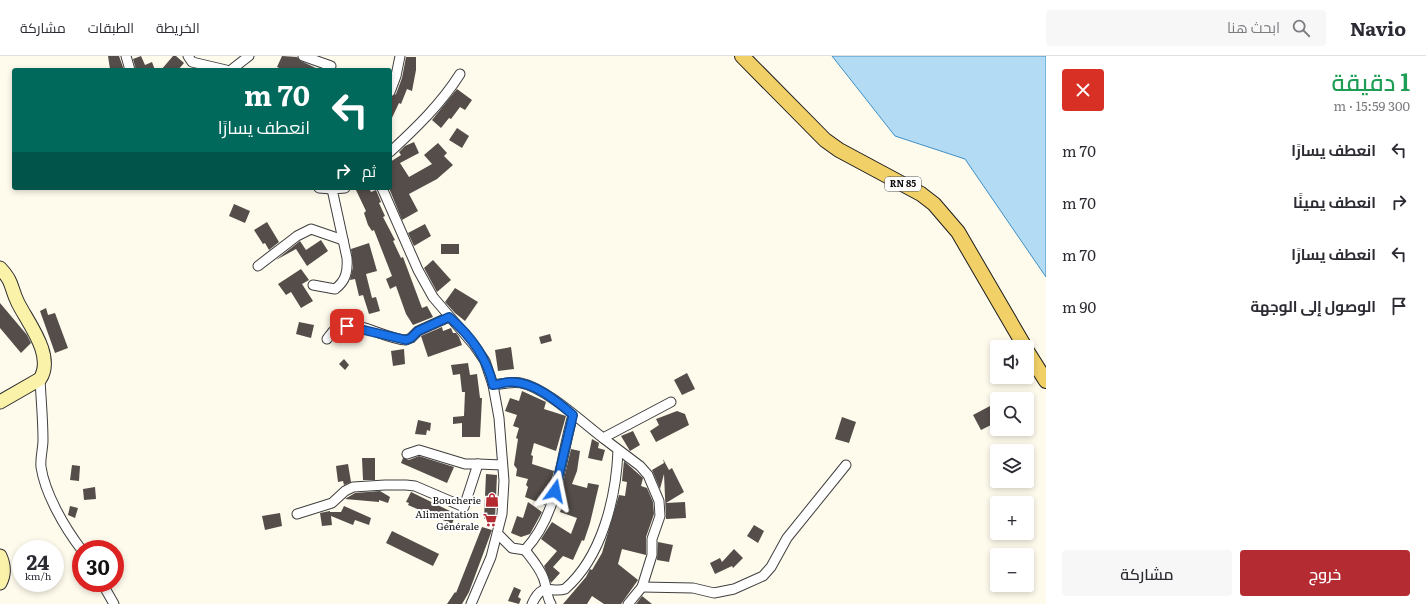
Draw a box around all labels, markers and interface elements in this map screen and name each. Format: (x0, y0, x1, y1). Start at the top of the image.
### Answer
search box (1046, 10, 1326, 46)
text: Navio (1350, 14, 1406, 42)
text: ابحث هنا (1227, 15, 1280, 38)
text: مشاركة (20, 17, 66, 37)
text: الطبقات (88, 17, 134, 37)
text: الخريطة (156, 17, 200, 37)
icon: search (1290, 17, 1312, 39)
text: 1 دقيقة (1331, 63, 1410, 98)
button: close (1062, 69, 1104, 111)
text: 70 m (244, 73, 310, 115)
icon: left (324, 84, 376, 136)
text: 300 m · 15:59 (1334, 96, 1410, 115)
text: انعطف يسارًا (218, 113, 310, 140)
text: انعطف يسارًا (1291, 138, 1376, 161)
text: 70 m (1062, 139, 1096, 162)
icon: left (1388, 139, 1410, 161)
text: ثم (362, 159, 376, 182)
icon: right (332, 160, 354, 182)
road number: RN 85 (885, 177, 921, 191)
text: انعطف يمينًا (1293, 190, 1376, 213)
text: 70 m (1062, 191, 1096, 214)
icon: right (1388, 191, 1410, 213)
text: انعطف يسارًا (1291, 242, 1376, 265)
text: 70 m (1062, 243, 1096, 266)
icon: left (1388, 243, 1410, 265)
text: الوصول إلى الوجهة (1250, 294, 1376, 317)
text: 90 m (1062, 295, 1096, 318)
icon: arrive (1388, 295, 1410, 317)
pin (330, 309, 364, 343)
icon: arrive (336, 315, 358, 337)
map controls (990, 340, 1034, 592)
button: sound (990, 340, 1034, 384)
button: search (990, 392, 1034, 436)
button: layers (990, 444, 1034, 488)
position arrow (534, 470, 576, 512)
place label: Boucherie (432, 492, 481, 507)
shop icon: Boucherie (484, 492, 500, 508)
button: + (990, 496, 1034, 540)
place label: Alimentation Générale (415, 506, 479, 533)
supermarket icon: Alimentation Générale (482, 512, 498, 528)
speed limit sign: 30 (72, 540, 124, 592)
text: 24 (27, 546, 49, 576)
button: − (990, 548, 1034, 592)
button: مشاركة (1062, 550, 1232, 596)
button: خروج (1240, 550, 1410, 596)
text: km/h (25, 568, 51, 583)

